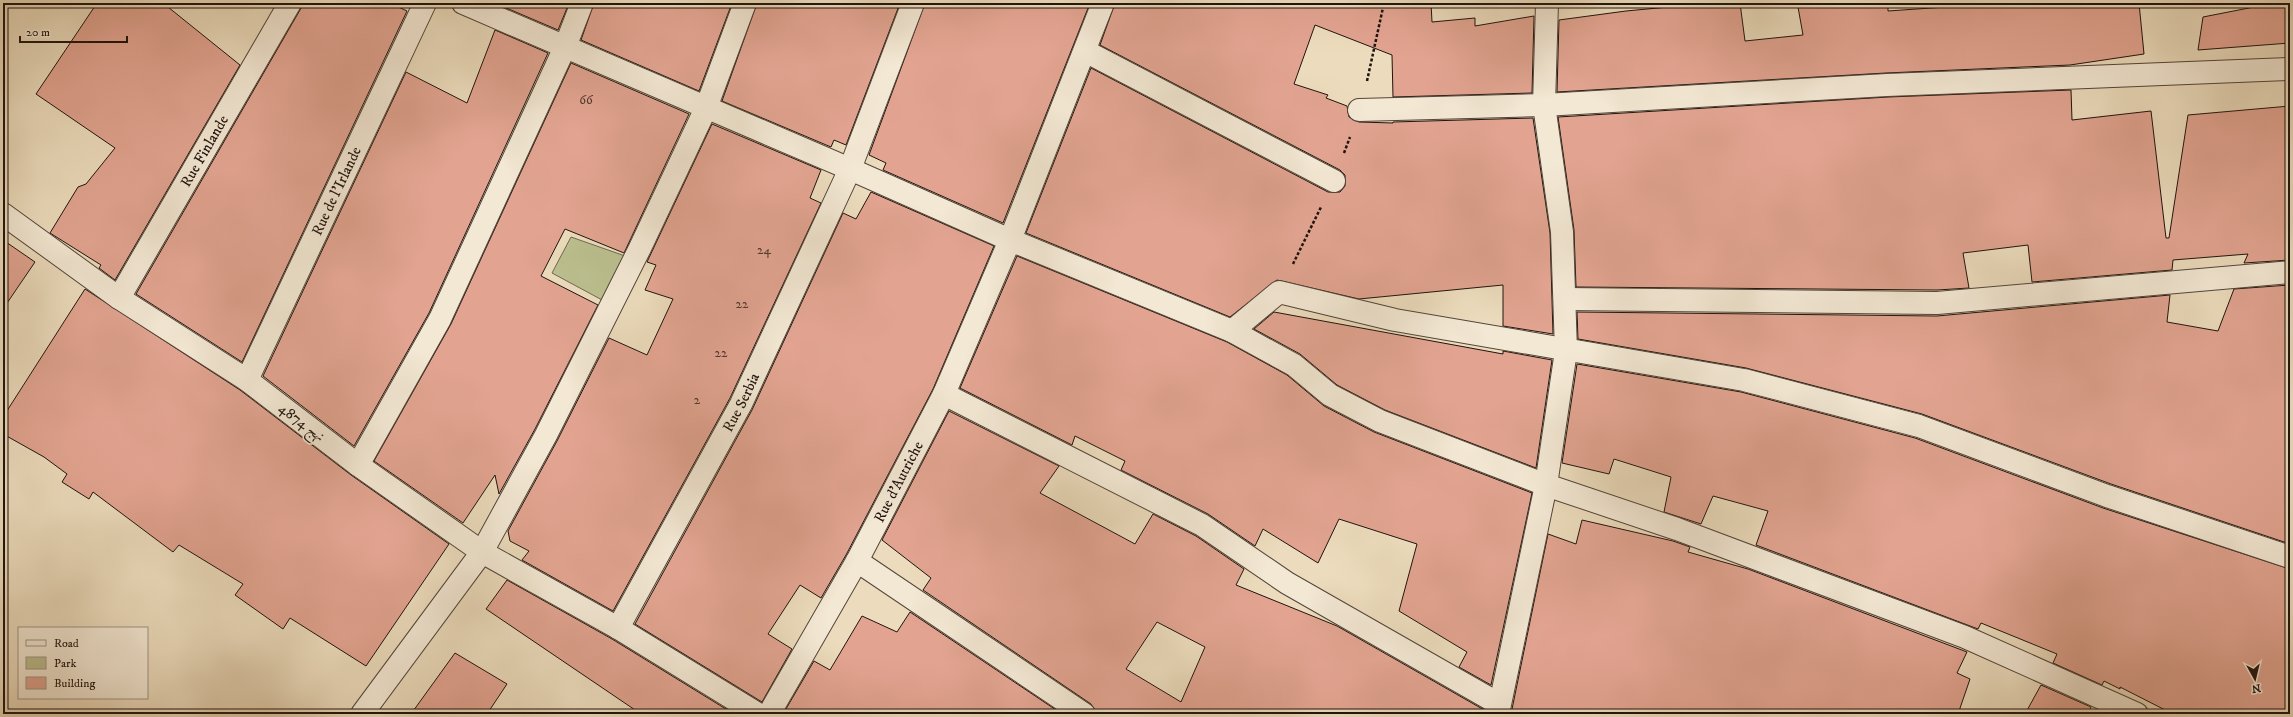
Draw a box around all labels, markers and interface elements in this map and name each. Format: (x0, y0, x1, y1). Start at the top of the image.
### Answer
scale bar (20, 18, 127, 44)
text: 20 m (26, 25, 50, 40)
house number: 66 (579, 92, 594, 108)
street label: Rue Finlande (176, 112, 233, 191)
street label: Rue de l'Irlande (308, 144, 366, 239)
house number: 24 (757, 242, 771, 258)
house number: 22 (736, 296, 749, 312)
house number: 22 (715, 345, 728, 361)
street label: Rue Serbia (718, 369, 764, 435)
house number: 2 (694, 392, 701, 408)
street label: نهج 4874 (272, 399, 329, 449)
street label: Rue d'Autriche (870, 438, 928, 526)
legend (18, 627, 148, 699)
text: Road (54, 636, 79, 651)
text: Park (54, 656, 76, 671)
north arrow (2235, 659, 2275, 699)
text: Building (54, 676, 95, 691)
text: N (2251, 680, 2262, 695)

